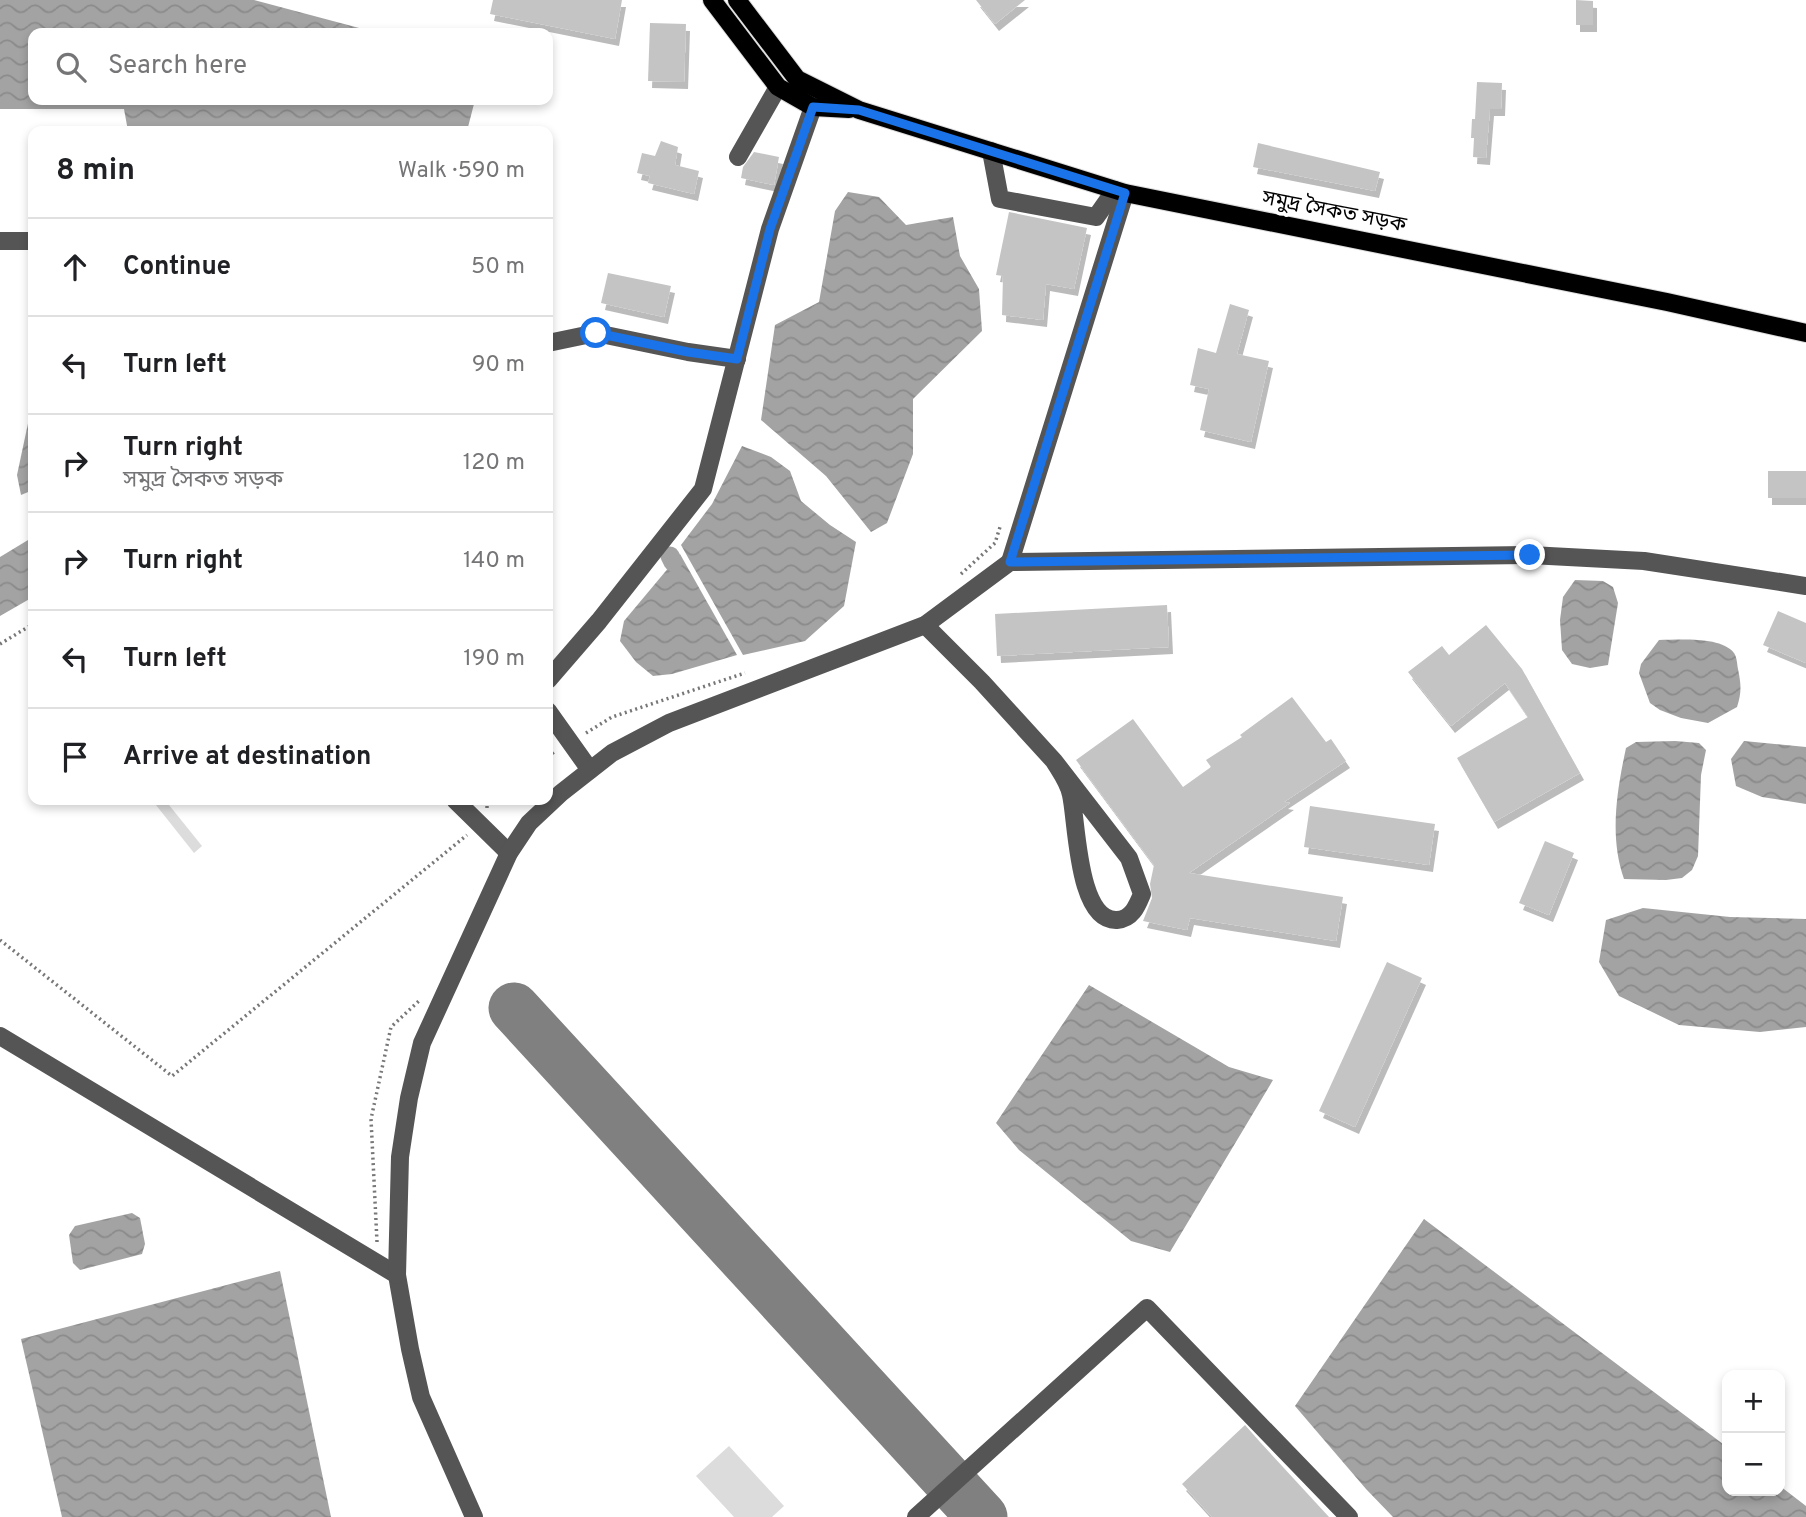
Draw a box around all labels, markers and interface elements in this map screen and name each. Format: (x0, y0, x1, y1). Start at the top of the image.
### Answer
search box (28, 28, 553, 105)
icon: search (52, 48, 90, 86)
text: Search here (108, 50, 247, 83)
text: 8 min (56, 153, 135, 190)
text: Walk · 590 m (398, 157, 525, 186)
street label: সমুদ্র সৈকত সড়ক (1259, 185, 1409, 239)
icon: ahead (56, 248, 94, 286)
text: Continue (123, 251, 231, 284)
text: 50 m (471, 253, 525, 282)
route start (580, 317, 611, 348)
icon: left (56, 346, 94, 384)
text: Turn left (123, 349, 227, 382)
text: 90 m (472, 351, 525, 380)
text: Turn right (123, 432, 243, 465)
icon: right (56, 444, 94, 482)
text: 120 m (463, 449, 525, 478)
text: সমুদ্র সৈকত সড়ক (123, 466, 283, 495)
route end (1514, 539, 1545, 570)
icon: right (56, 542, 94, 580)
text: Turn right (123, 545, 243, 578)
text: 140 m (463, 547, 525, 576)
icon: left (56, 640, 94, 678)
text: Turn left (123, 643, 227, 676)
text: 190 m (463, 645, 525, 674)
icon: arrive (56, 738, 94, 776)
text: Arrive at destination (123, 741, 371, 774)
map controls (1722, 1370, 1785, 1496)
button: + (1722, 1370, 1785, 1433)
button: − (1722, 1433, 1785, 1496)

